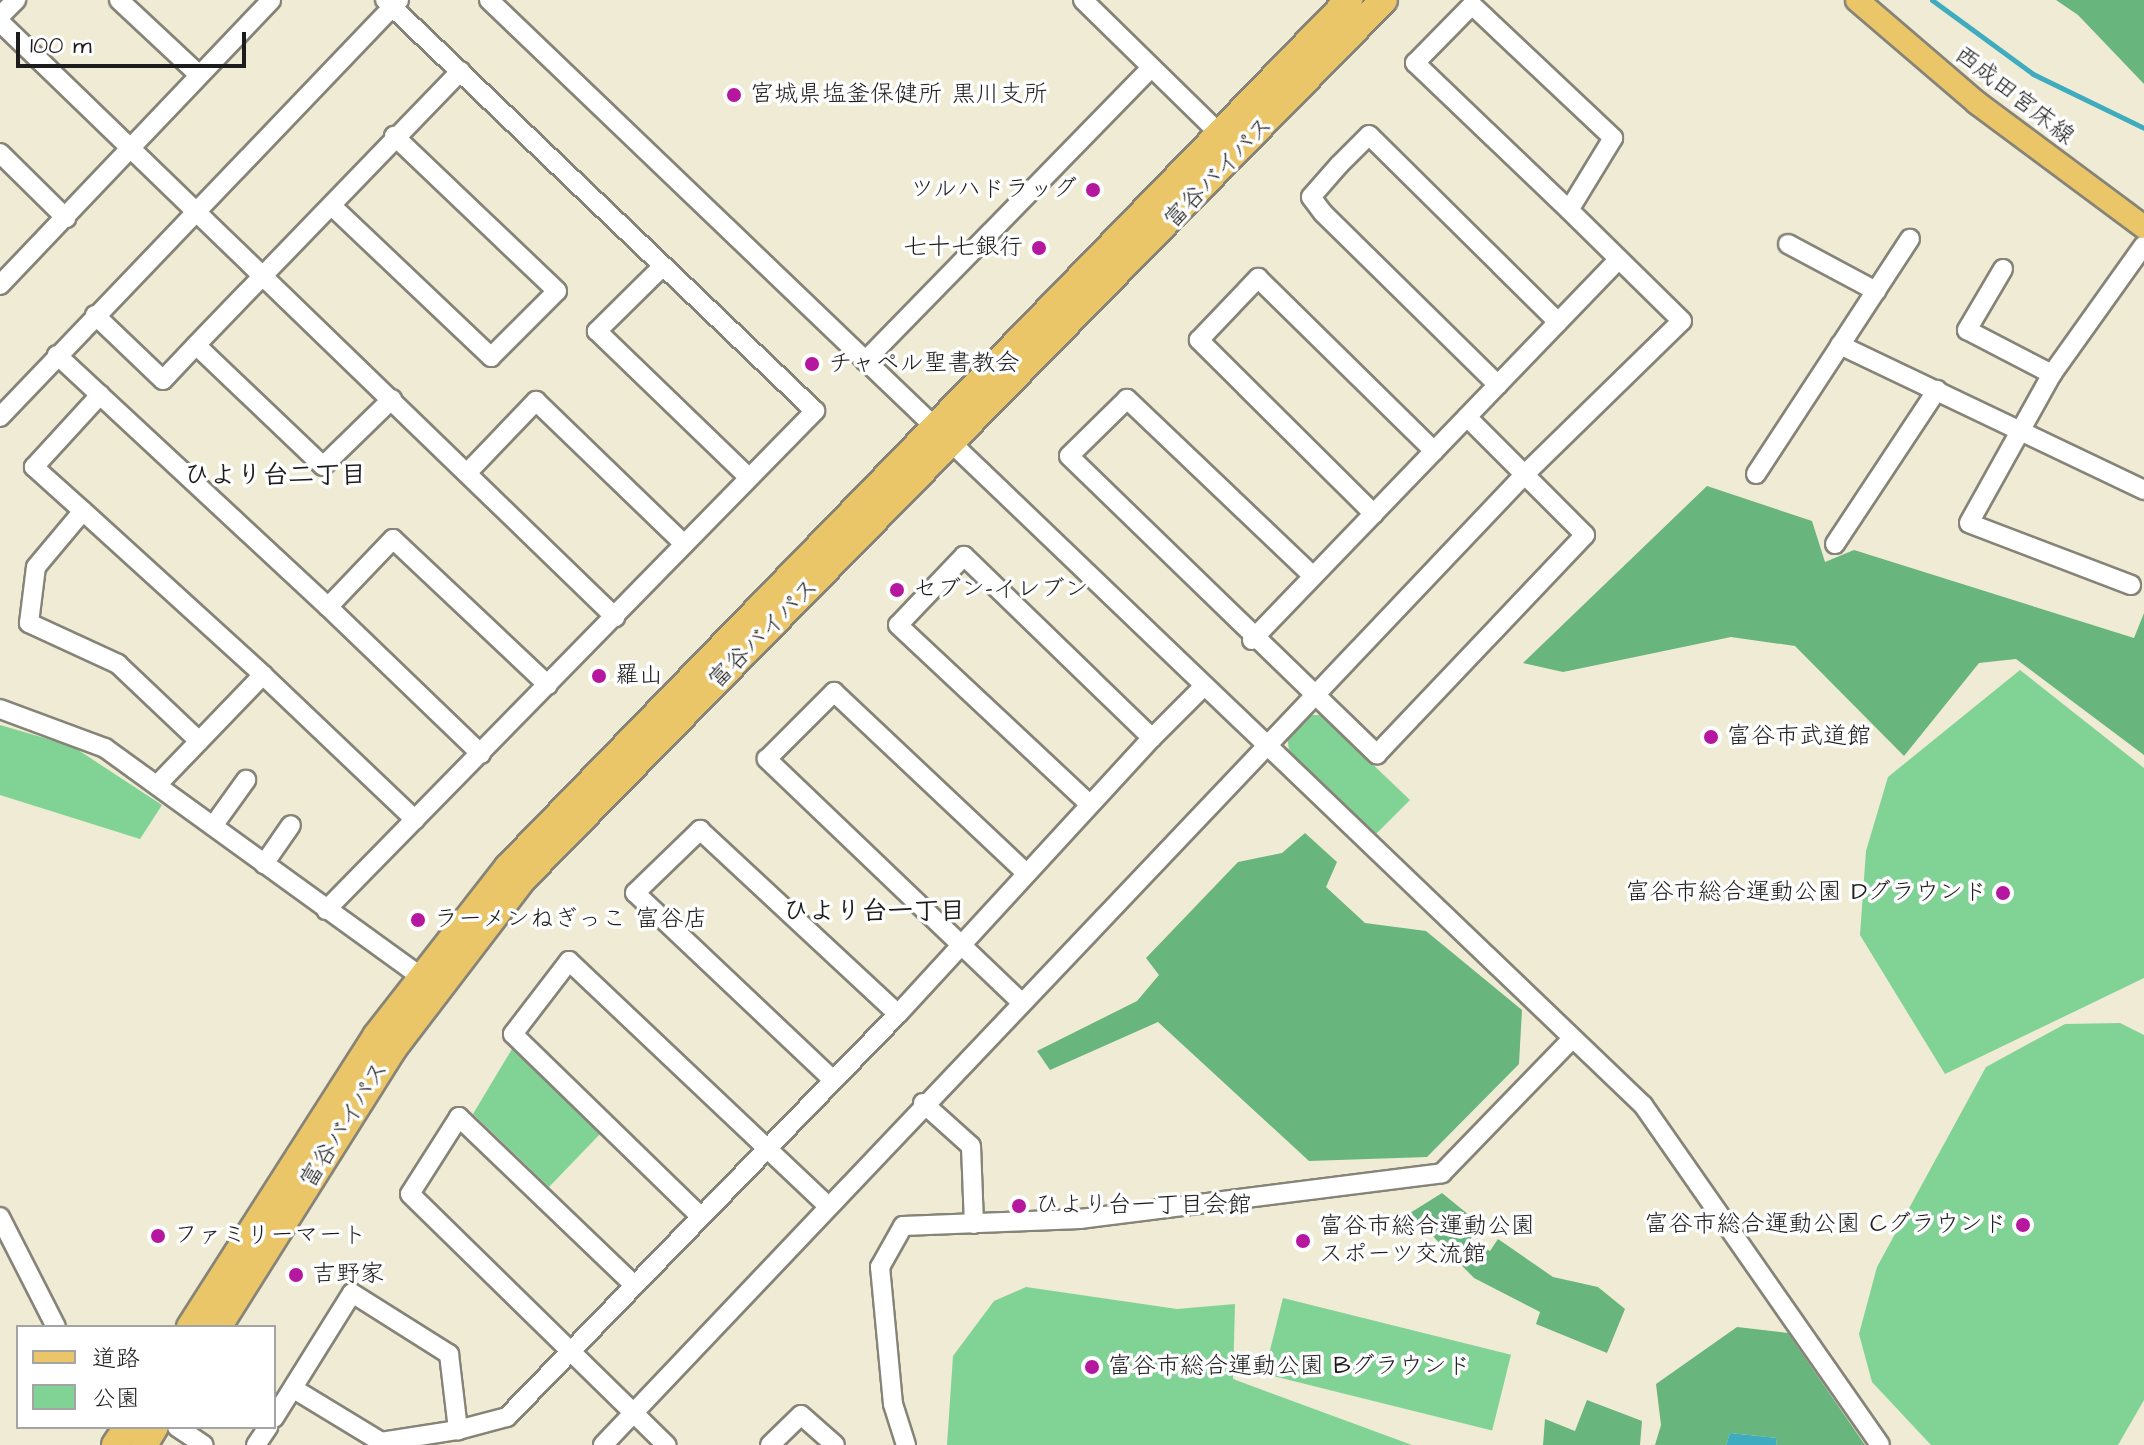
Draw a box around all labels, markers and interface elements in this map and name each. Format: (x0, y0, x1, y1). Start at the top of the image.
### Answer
scale bar (20, 16, 250, 66)
text: 100 m (30, 29, 92, 63)
street label: 西成田宮床線 (1948, 40, 2080, 152)
place label: 宮城県塩釜保健所 黒川支所 (750, 81, 1048, 109)
marker: 宮城県塩釜保健所 黒川支所 (725, 86, 743, 104)
street label: 富谷バイパス (1159, 111, 1279, 235)
place label: ツルハドラッグ (909, 176, 1077, 204)
marker: ツルハドラッグ (1084, 181, 1102, 199)
place label: 七十七銀行 (903, 234, 1023, 262)
marker: 七十七銀行 (1030, 239, 1048, 257)
place label: チャペル聖書教会 (828, 350, 1020, 378)
marker: チャペル聖書教会 (803, 355, 821, 373)
district label: ひより台二丁目 (184, 460, 366, 492)
street label: 富谷バイパス (703, 573, 825, 695)
place label: セブン-イレブン (913, 576, 1088, 604)
marker: セブン-イレブン (888, 581, 906, 599)
place label: 羅山 (615, 662, 663, 690)
marker: 羅山 (590, 667, 608, 685)
place label: 富谷市武道館 (1727, 723, 1871, 751)
marker: 富谷市武道館 (1702, 728, 1720, 746)
place label: 富谷市総合運動公園 Dグラウンド (1626, 879, 1987, 907)
marker: 富谷市総合運動公園 Dグラウンド (1994, 884, 2012, 902)
district label: ひより台一丁目 (783, 896, 965, 928)
place label: ラーメンねぎっこ 富谷店 (434, 906, 708, 934)
marker: ラーメンねぎっこ 富谷店 (409, 911, 427, 929)
street label: 富谷バイパス (295, 1056, 395, 1194)
place label: ひより台一丁目会館 (1035, 1192, 1251, 1220)
marker: ひより台一丁目会館 (1010, 1197, 1028, 1215)
place label: 富谷市総合運動公園 Cグラウンド (1644, 1211, 2007, 1239)
place label: 富谷市総合運動公園 スポーツ交流館 (1319, 1213, 1535, 1269)
marker: 富谷市総合運動公園 Cグラウンド (2014, 1216, 2032, 1234)
place label: ファミリーマート (174, 1222, 366, 1250)
marker: ファミリーマート (149, 1227, 167, 1245)
marker: 富谷市総合運動公園 スポーツ交流館 (1294, 1232, 1312, 1250)
place label: 吉野家 (312, 1261, 384, 1289)
marker: 吉野家 (287, 1266, 305, 1284)
legend (16, 1325, 276, 1429)
text: 道路 (92, 1342, 140, 1376)
place label: 富谷市総合運動公園 Bグラウンド (1108, 1353, 1471, 1381)
marker: 富谷市総合運動公園 Bグラウンド (1083, 1358, 1101, 1376)
text: 公園 (92, 1382, 140, 1416)

